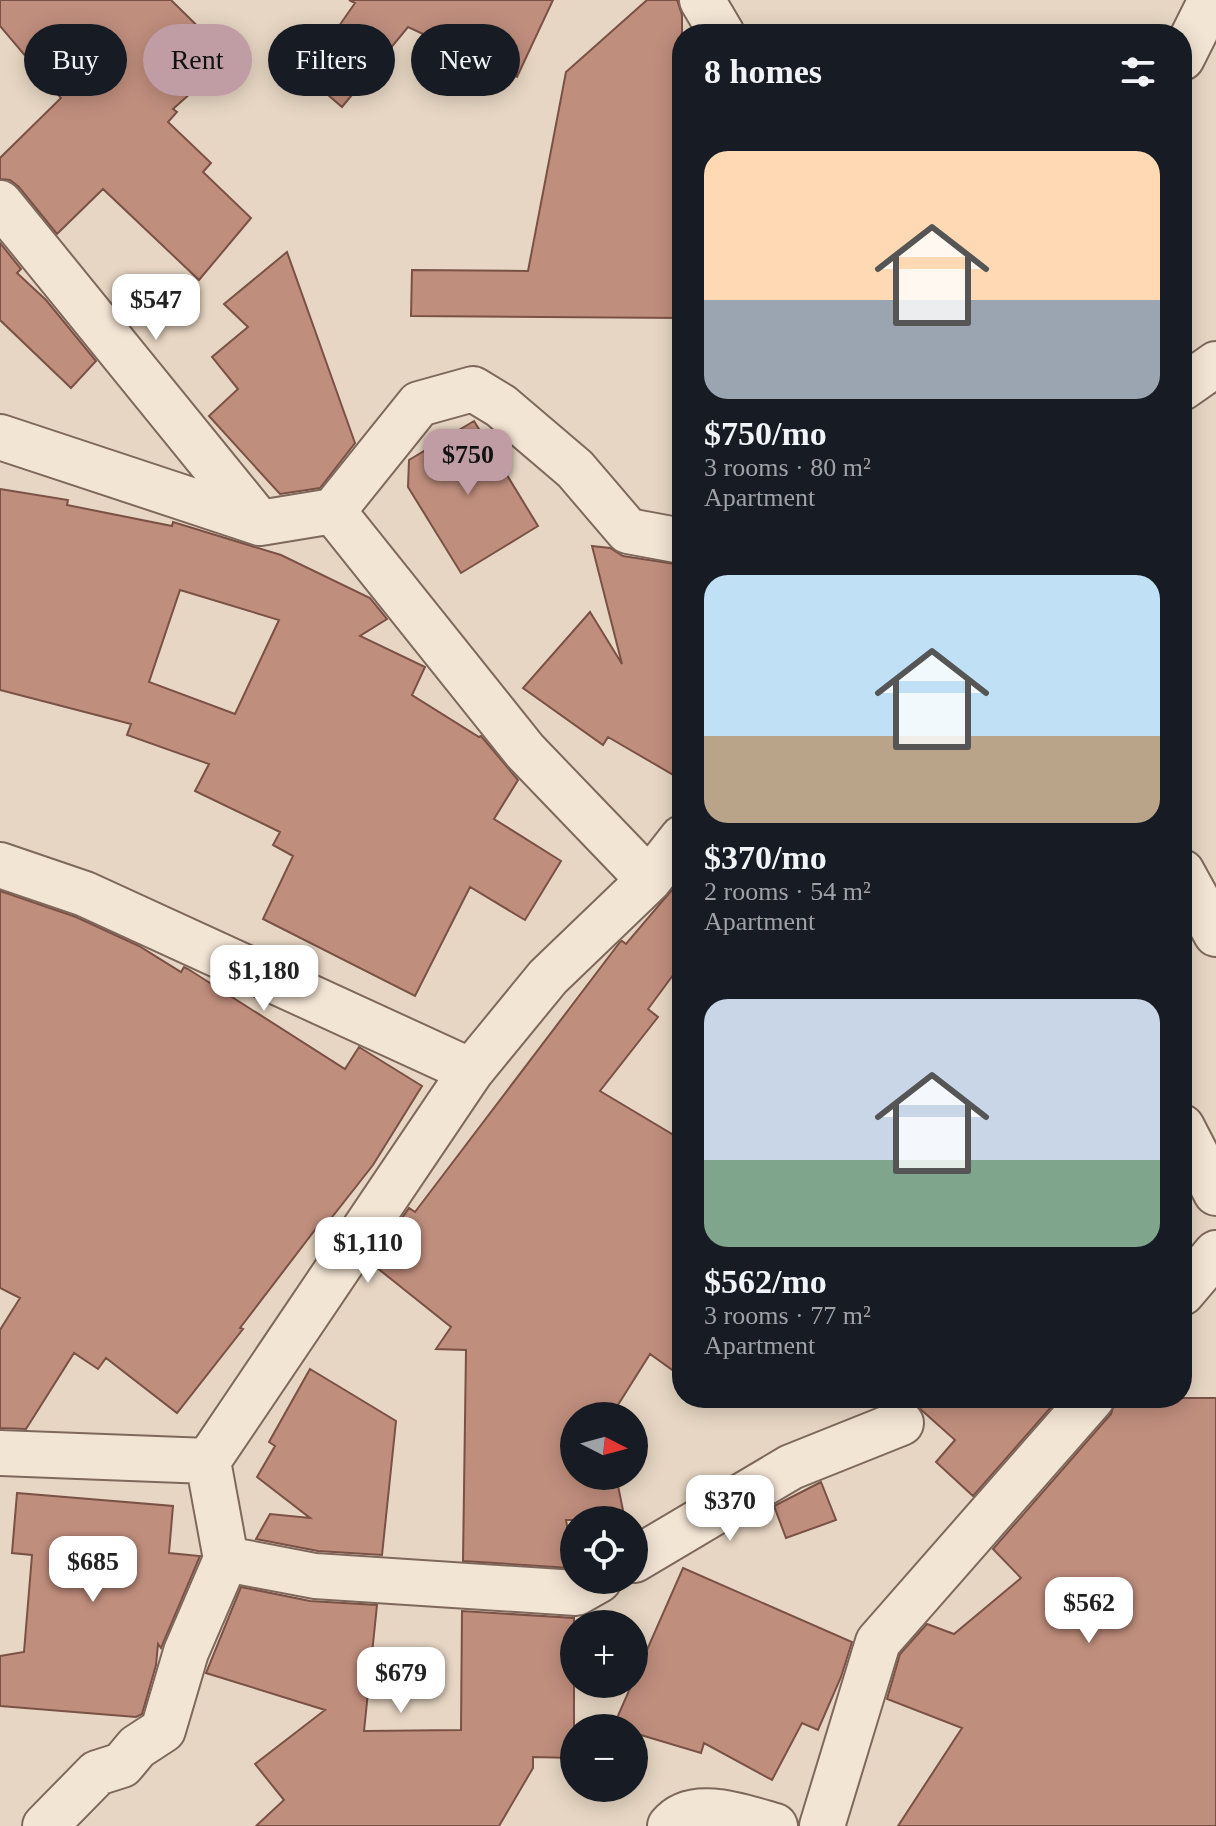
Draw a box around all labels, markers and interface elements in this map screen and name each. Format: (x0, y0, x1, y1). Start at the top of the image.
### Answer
chip: Buy (24, 24, 127, 96)
chip: Rent (143, 24, 252, 96)
chip: Filters (268, 24, 395, 96)
chip: New (411, 24, 520, 96)
icon: filters (1116, 50, 1160, 94)
text: 8 homes (704, 53, 822, 90)
icon: home (860, 203, 1004, 347)
pin: $547 (109, 274, 203, 342)
text: $547 (130, 285, 182, 314)
text: $750/mo (704, 415, 827, 452)
pin: $750 (421, 429, 515, 497)
text: $750 (442, 440, 494, 469)
text: 3 rooms · 80 m² (704, 453, 871, 482)
text: Apartment (704, 483, 815, 512)
icon: home (860, 627, 1004, 771)
text: $370/mo (704, 839, 827, 876)
text: 2 rooms · 54 m² (704, 877, 871, 906)
text: Apartment (704, 907, 815, 936)
pin: $1,180 (199, 945, 329, 1013)
text: $1,180 (228, 956, 300, 985)
icon: home (860, 1051, 1004, 1195)
pin: $1,110 (303, 1217, 433, 1285)
text: $1,110 (333, 1228, 403, 1257)
text: $562/mo (704, 1263, 827, 1300)
text: 3 rooms · 77 m² (704, 1301, 871, 1330)
text: Apartment (704, 1331, 815, 1360)
north arrow (560, 1402, 648, 1490)
map controls (560, 1402, 648, 1802)
pin: $370 (683, 1475, 777, 1543)
text: $370 (704, 1486, 756, 1515)
button: locate (560, 1506, 648, 1594)
pin: $685 (46, 1536, 140, 1604)
text: $685 (67, 1547, 119, 1576)
pin: $562 (1042, 1577, 1136, 1645)
text: $562 (1063, 1588, 1115, 1617)
button: + (560, 1610, 648, 1698)
pin: $679 (354, 1647, 448, 1715)
text: $679 (375, 1658, 427, 1687)
button: − (560, 1714, 648, 1802)

